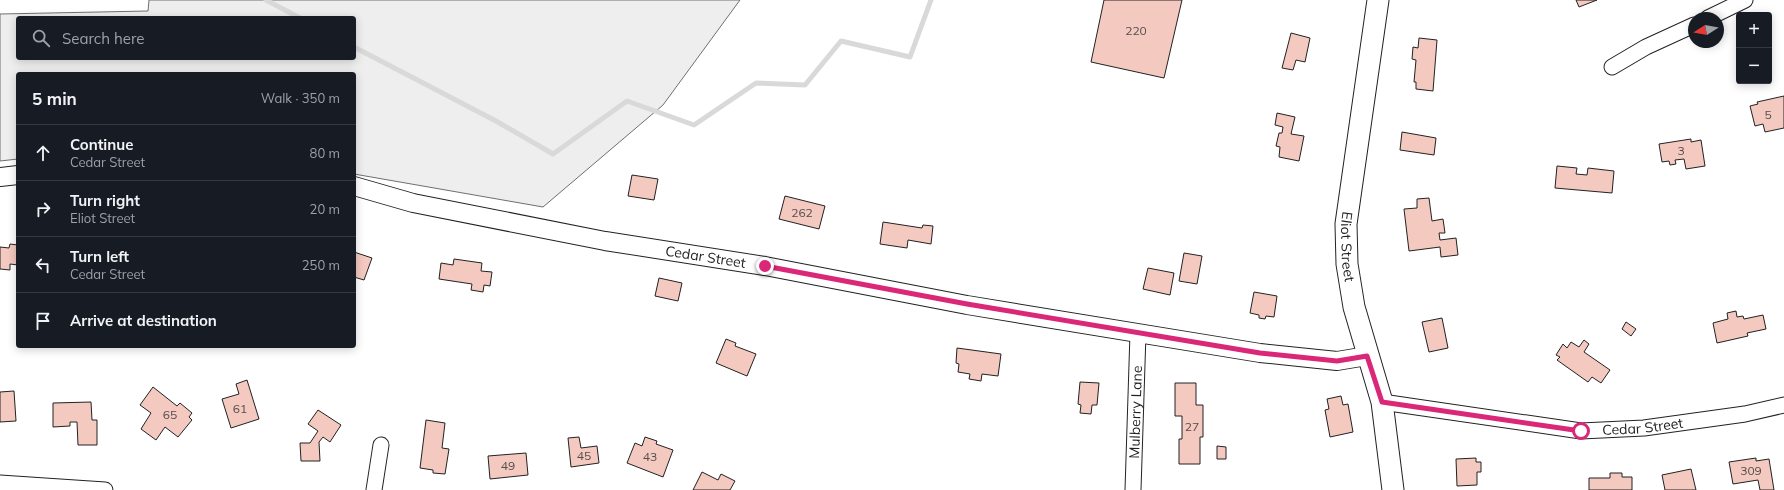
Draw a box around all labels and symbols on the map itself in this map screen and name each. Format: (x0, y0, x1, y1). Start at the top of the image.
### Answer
north arrow (1688, 12, 1724, 48)
house number: 220 (1125, 23, 1147, 38)
house number: 5 (1764, 107, 1772, 122)
house number: 3 (1677, 143, 1685, 158)
house number: 262 (791, 205, 813, 220)
street label: Eliot Street (1337, 210, 1359, 283)
street label: Cedar Street (664, 242, 747, 272)
route end (756, 257, 774, 275)
street label: Mulberry Lane (1125, 365, 1146, 459)
house number: 61 (233, 401, 247, 416)
house number: 65 (163, 407, 177, 422)
street label: Cedar Street (1602, 414, 1684, 439)
house number: 27 (1185, 419, 1199, 434)
route start (1572, 422, 1590, 440)
house number: 45 (577, 448, 591, 463)
house number: 43 (643, 449, 657, 464)
house number: 49 (501, 458, 515, 473)
house number: 309 (1740, 463, 1762, 478)

